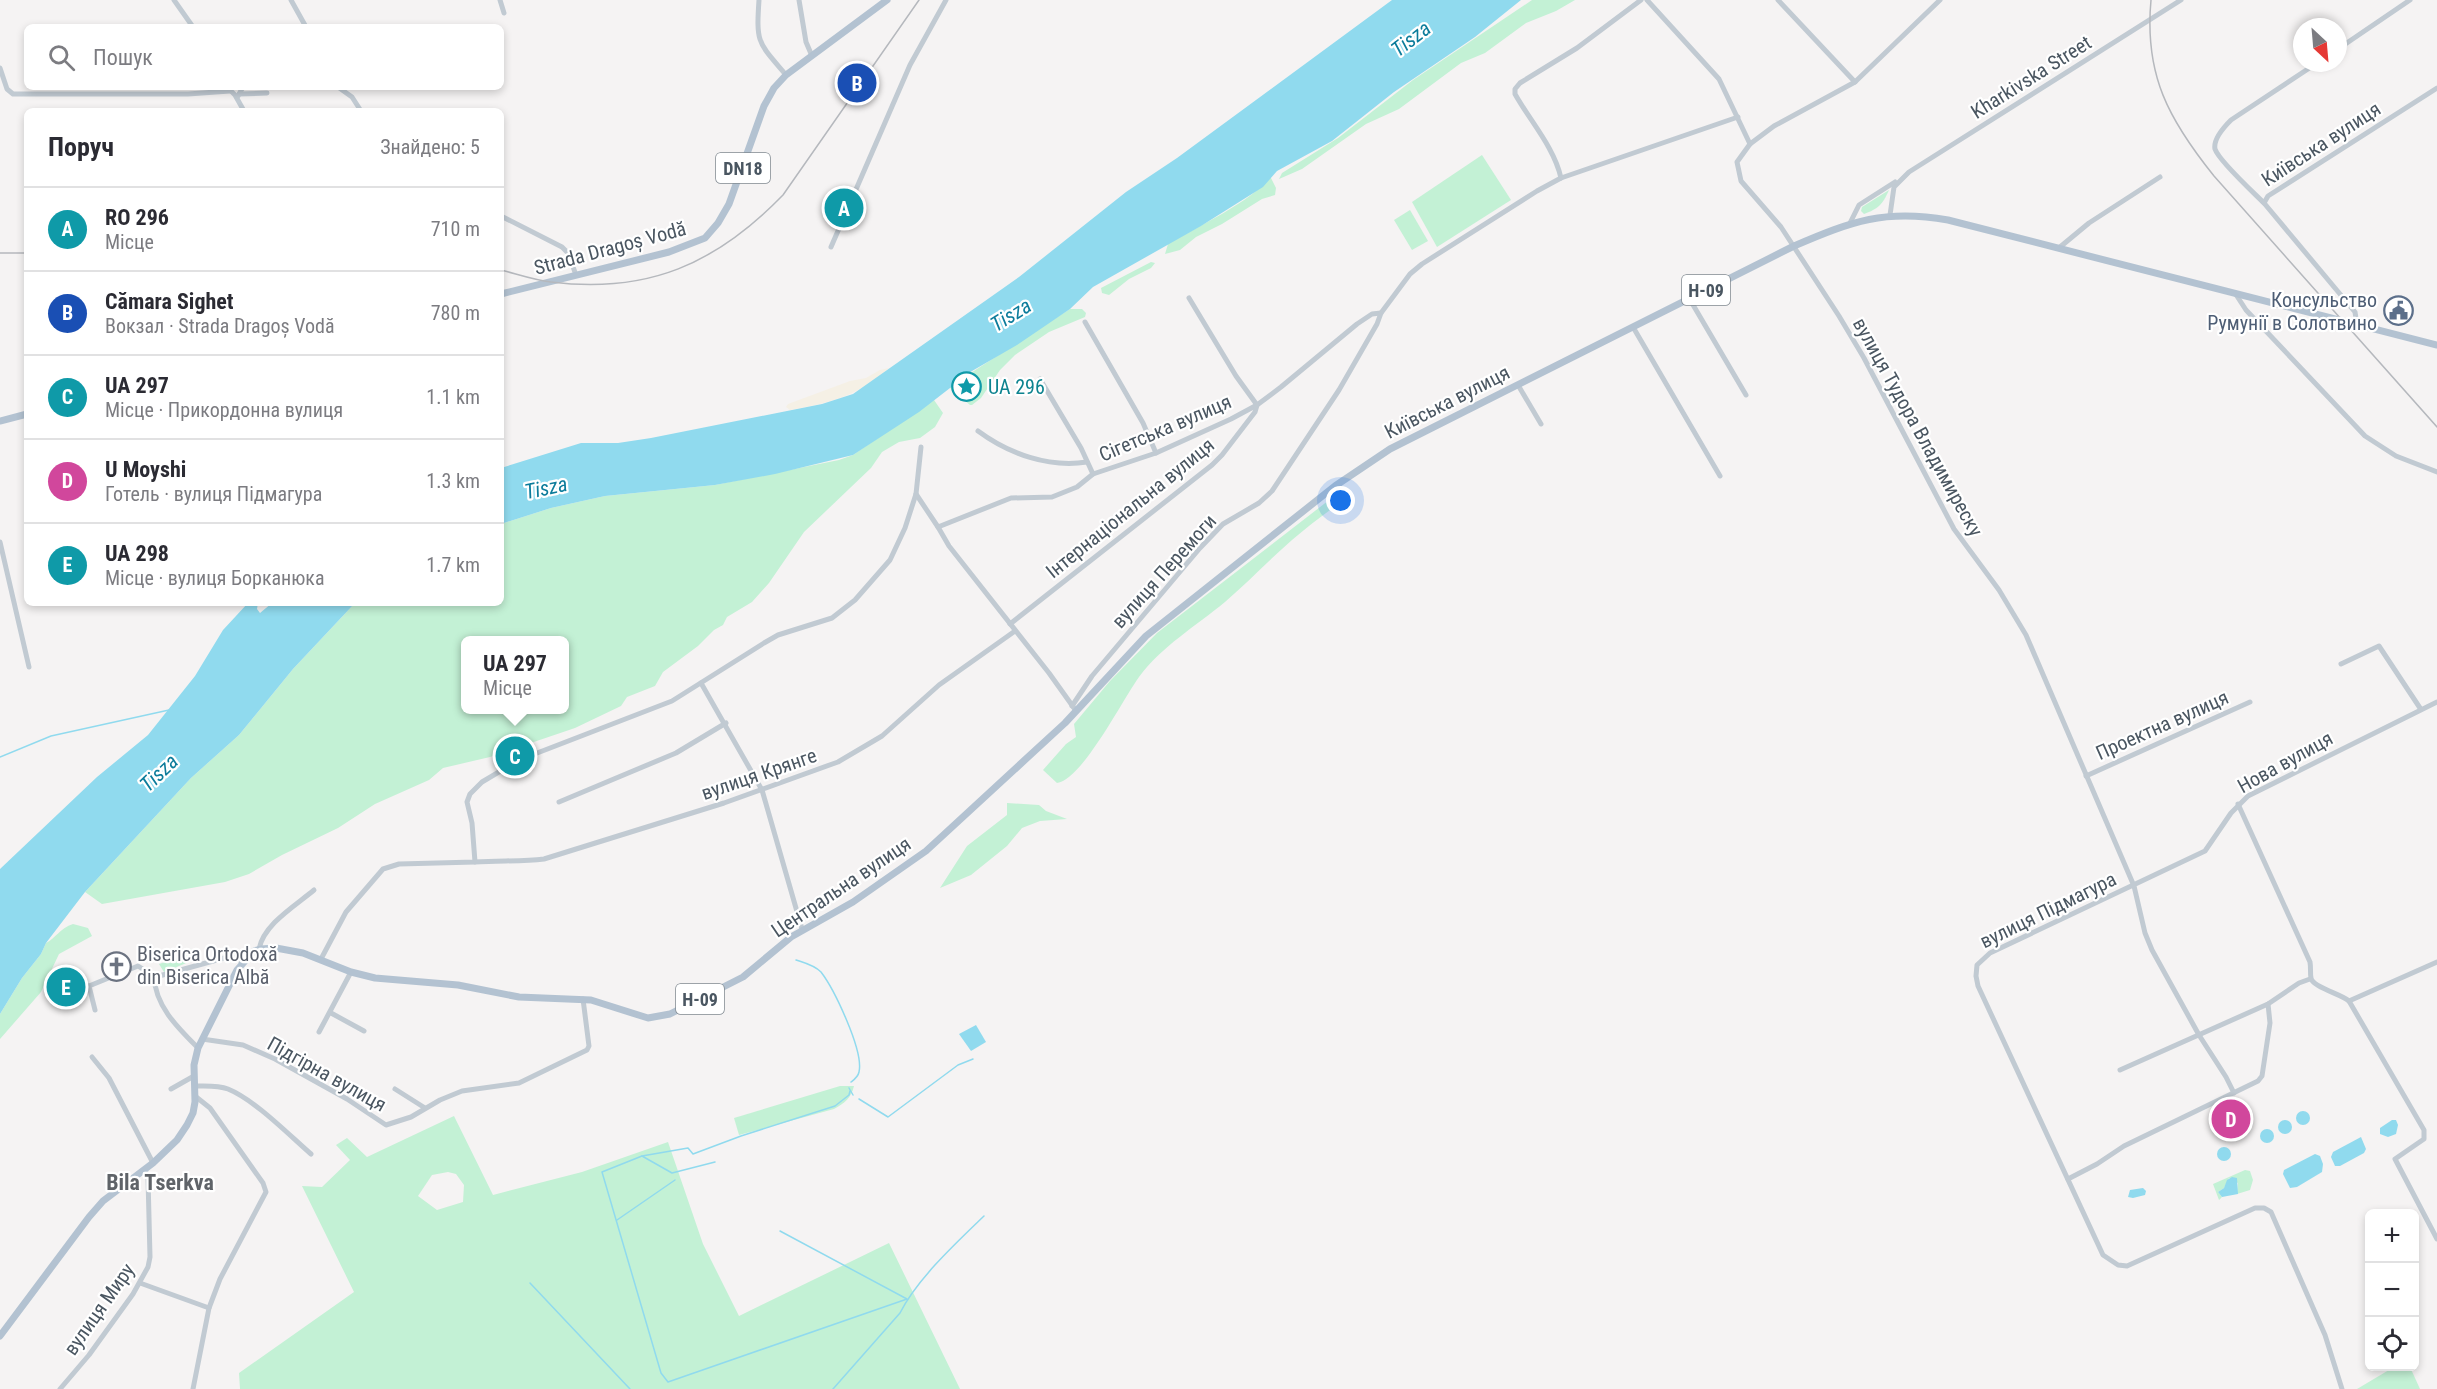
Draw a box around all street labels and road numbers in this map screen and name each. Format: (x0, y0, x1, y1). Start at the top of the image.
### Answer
street label: Kharkivska Street (1966, 30, 2096, 124)
street label: Київська вулиця (2257, 97, 2385, 191)
road number: DN18 (716, 153, 770, 183)
street label: Strada Dragoș Vodă (531, 216, 689, 280)
road number: Н-09 (1682, 275, 1730, 305)
street label: вулиця Тудора Владимиреску (1848, 314, 1988, 540)
street label: Київська вулиця (1380, 360, 1514, 444)
street label: Сігетська вулиця (1095, 389, 1235, 467)
street label: Інтернаціональна вулиця (1041, 433, 1219, 583)
street label: вулиця Перемоги (1107, 509, 1221, 633)
street label: Проектна вулиця (2092, 685, 2232, 765)
street label: Нова вулиця (2233, 726, 2337, 798)
street label: вулиця Крянге (698, 743, 820, 805)
street label: Центральна вулиця (767, 831, 915, 943)
street label: вулиця Підмагура (1976, 867, 2120, 953)
road number: Н-09 (676, 984, 724, 1014)
street label: Підгірна вулиця (263, 1031, 391, 1117)
street label: вулиця Миру (59, 1258, 139, 1360)

